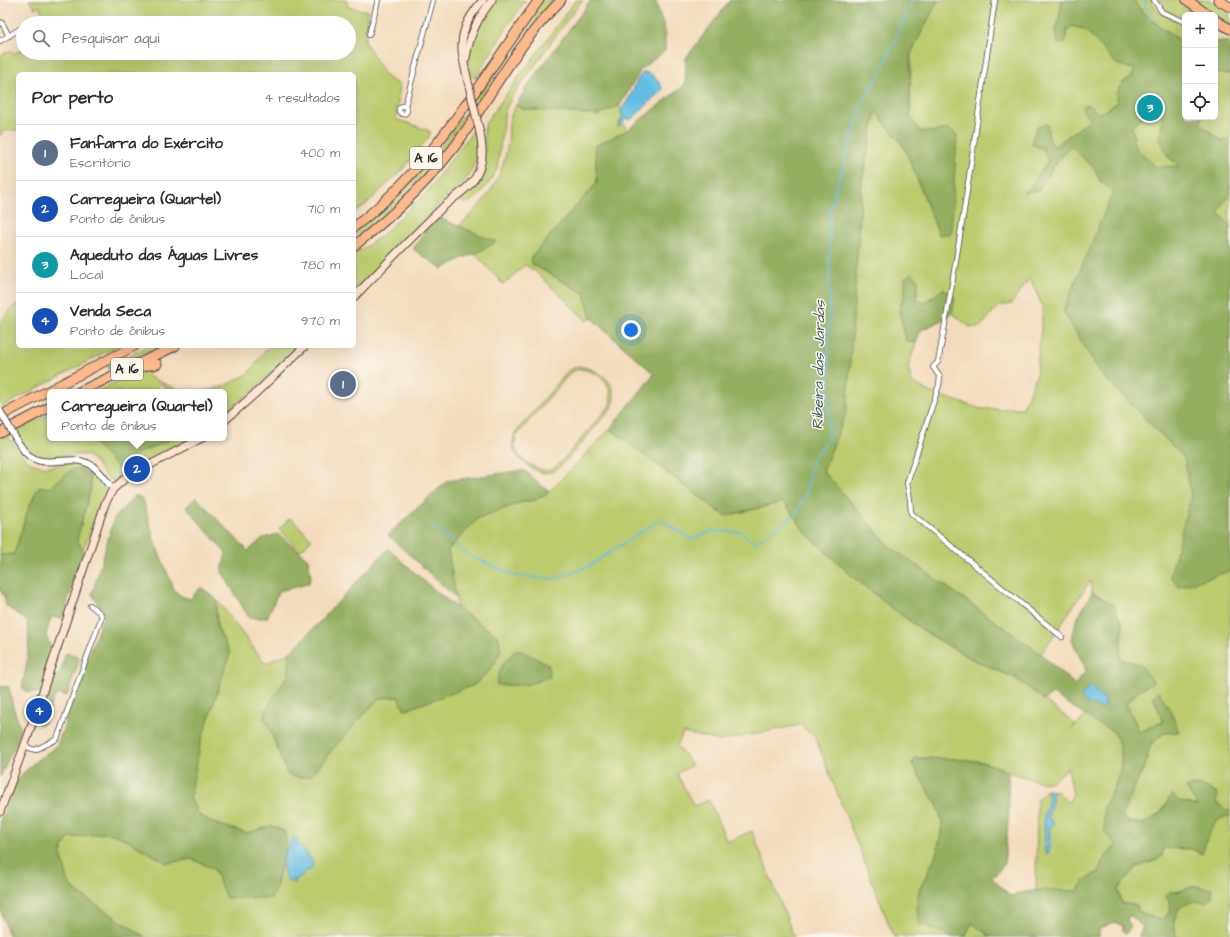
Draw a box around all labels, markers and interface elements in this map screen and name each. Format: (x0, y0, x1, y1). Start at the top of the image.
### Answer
map controls (1182, 12, 1218, 120)
button: + (1182, 12, 1218, 48)
search box (16, 16, 356, 60)
icon: search (30, 27, 52, 49)
text: Pesquisar aqui (62, 28, 159, 49)
button: − (1182, 48, 1218, 84)
button: locate (1182, 84, 1218, 120)
text: Por perto (32, 86, 113, 110)
text: 4 resultados (264, 89, 340, 107)
pin: 3 (1137, 93, 1163, 123)
text: Fanfarra do Exército (70, 133, 223, 154)
text: 1 (44, 144, 46, 162)
text: 400 m (299, 144, 340, 162)
road number: A 16 (410, 147, 442, 169)
text: Escritório (70, 154, 131, 172)
text: Carregueira (Quartel) (70, 189, 221, 210)
text: 2 (41, 200, 49, 218)
text: 710 m (307, 200, 340, 218)
text: Ponto de ônibus (70, 210, 165, 228)
text: Aqueduto das Águas Livres (70, 245, 258, 266)
text: 3 (42, 256, 48, 274)
text: 780 m (300, 256, 340, 274)
text: Local (70, 266, 103, 284)
water label: Ribeira das Jardas (807, 299, 831, 430)
text: Venda Seca (70, 301, 151, 322)
text: 4 (41, 312, 49, 330)
text: 970 m (301, 312, 340, 330)
your location (621, 320, 641, 340)
text: Ponto de ônibus (70, 322, 165, 340)
road number: A 16 (111, 358, 143, 380)
pin: 1 (330, 369, 356, 399)
popup (47, 389, 227, 441)
text: Carregueira (Quartel) (61, 396, 213, 417)
text: Ponto de ônibus (61, 417, 156, 435)
pin: 2 (124, 454, 150, 484)
pin: 4 (26, 696, 52, 726)

